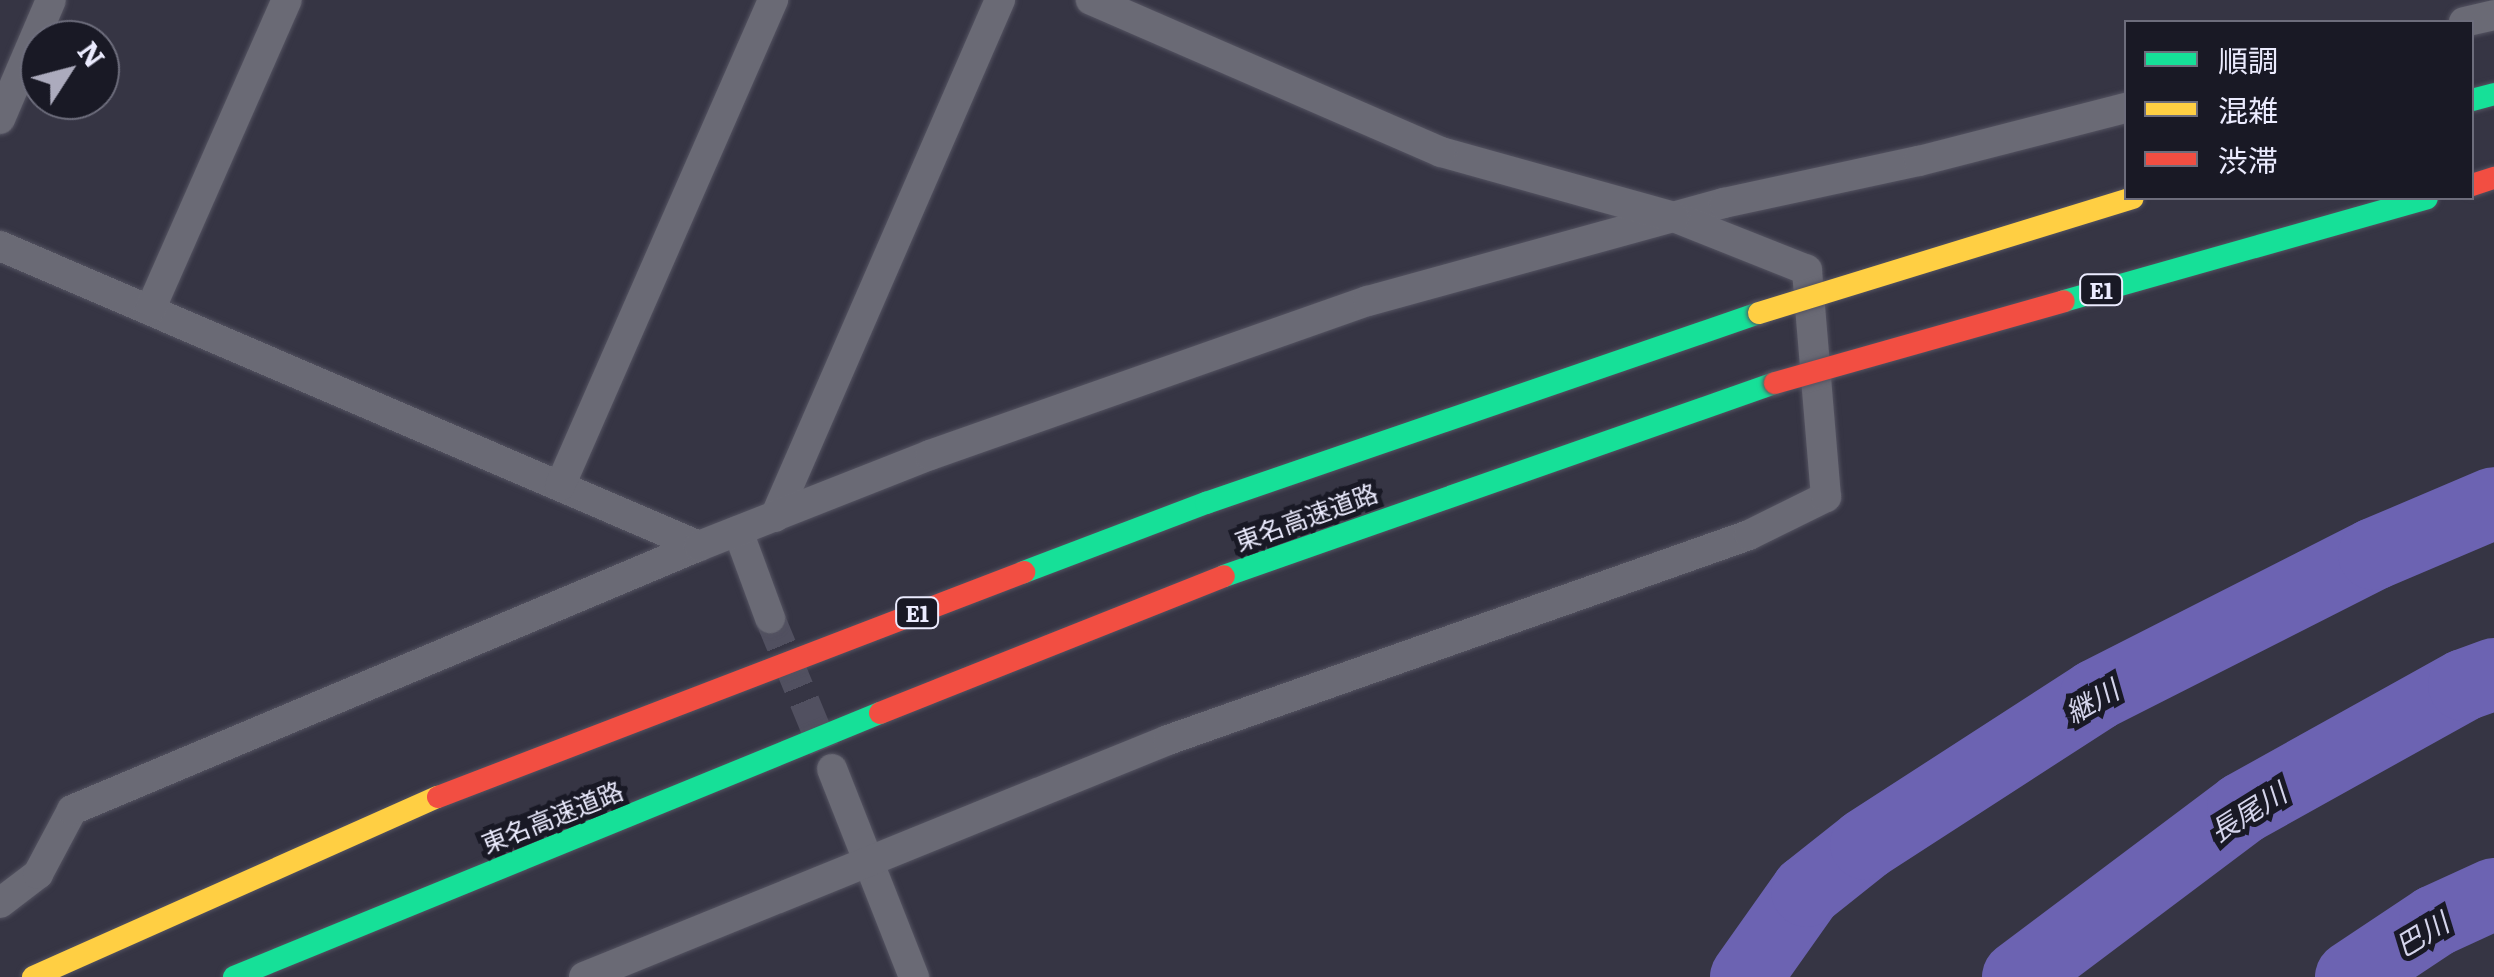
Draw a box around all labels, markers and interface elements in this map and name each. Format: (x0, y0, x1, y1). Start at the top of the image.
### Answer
north arrow (20, 20, 120, 120)
legend (2124, 20, 2474, 200)
text: N (69, 32, 117, 75)
text: 順調 (2218, 37, 2278, 81)
text: 混雑 (2218, 87, 2278, 131)
text: 渋滞 (2218, 137, 2278, 181)
road number: E1 (2078, 273, 2124, 307)
street label: 東名高速道路 (1230, 477, 1382, 557)
road number: E1 (894, 596, 940, 630)
water label: 継川 (2058, 671, 2124, 729)
water label: 長尾川 (2202, 774, 2292, 848)
street label: 東名高速道路 (477, 775, 627, 859)
water label: 巴川 (2388, 904, 2454, 962)

